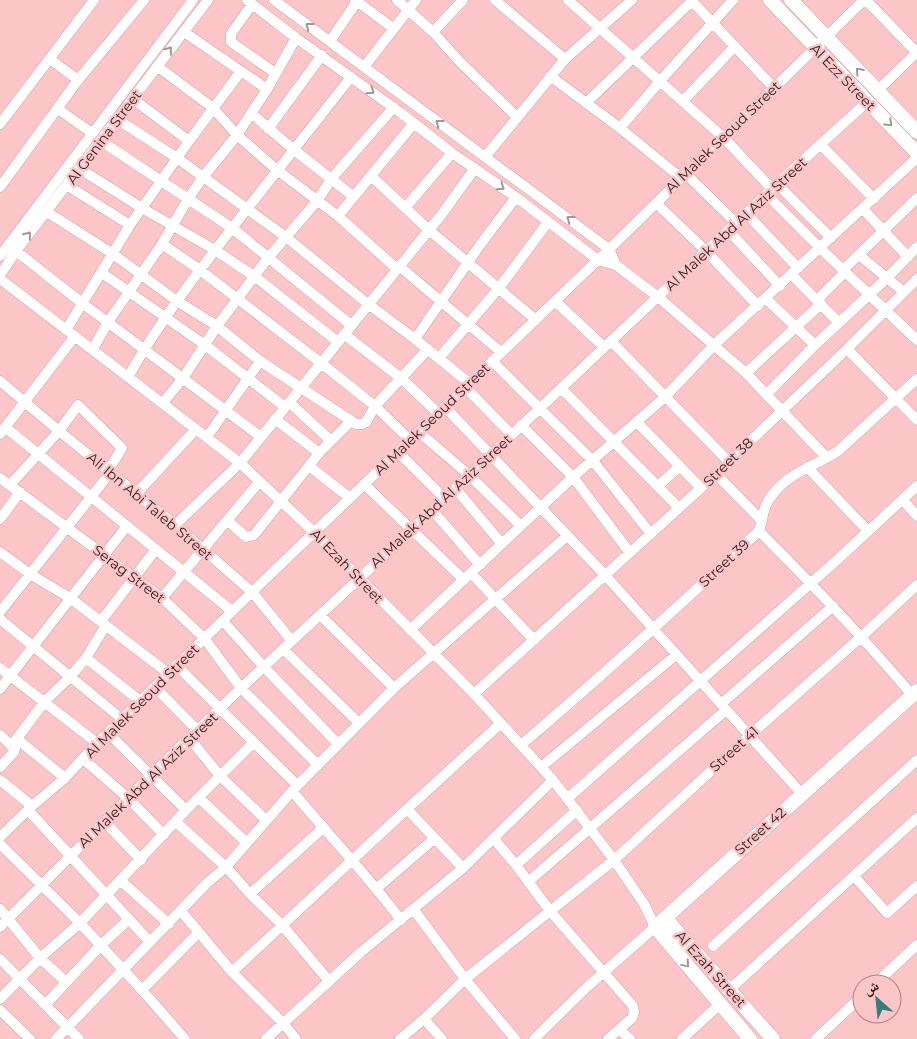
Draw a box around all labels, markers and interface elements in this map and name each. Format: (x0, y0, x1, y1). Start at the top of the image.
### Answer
one-way arrow (306, 23, 315, 31)
street label: Al Ezz Street (806, 39, 880, 115)
one-way arrow (164, 47, 173, 56)
one-way arrow (856, 68, 865, 77)
street label: Al Malek Seoud Street (661, 77, 785, 197)
one-way arrow (365, 85, 374, 94)
street label: Al Genina Street (63, 86, 146, 188)
one-way arrow (883, 117, 892, 126)
one-way arrow (436, 120, 445, 128)
street label: Al Malek Abd Al Aziz Street (661, 153, 811, 295)
one-way arrow (496, 181, 505, 190)
one-way arrow (567, 217, 576, 225)
one-way arrow (23, 232, 32, 241)
street label: Al Malek Seoud Street (370, 359, 494, 479)
street label: Al Malek Abd Al Aziz Street (366, 430, 516, 572)
street label: Street 38 (699, 434, 757, 490)
street label: Ali Ibn Abi Taleb Street (83, 448, 217, 564)
street label: Al Ezah Street (307, 525, 388, 608)
street label: Street 39 (695, 535, 753, 591)
street label: Serag Street (89, 541, 169, 607)
street label: Al Malek Seoud Street (81, 640, 203, 762)
street label: Al Malek Abd Al Aziz Street (74, 708, 222, 852)
street label: Street 41 (706, 722, 762, 776)
street label: Street 42 (731, 803, 790, 859)
street label: Al Ezah Street (672, 927, 751, 1012)
one-way arrow (681, 958, 689, 967)
north arrow (852, 974, 902, 1024)
text: ش (860, 976, 882, 999)

